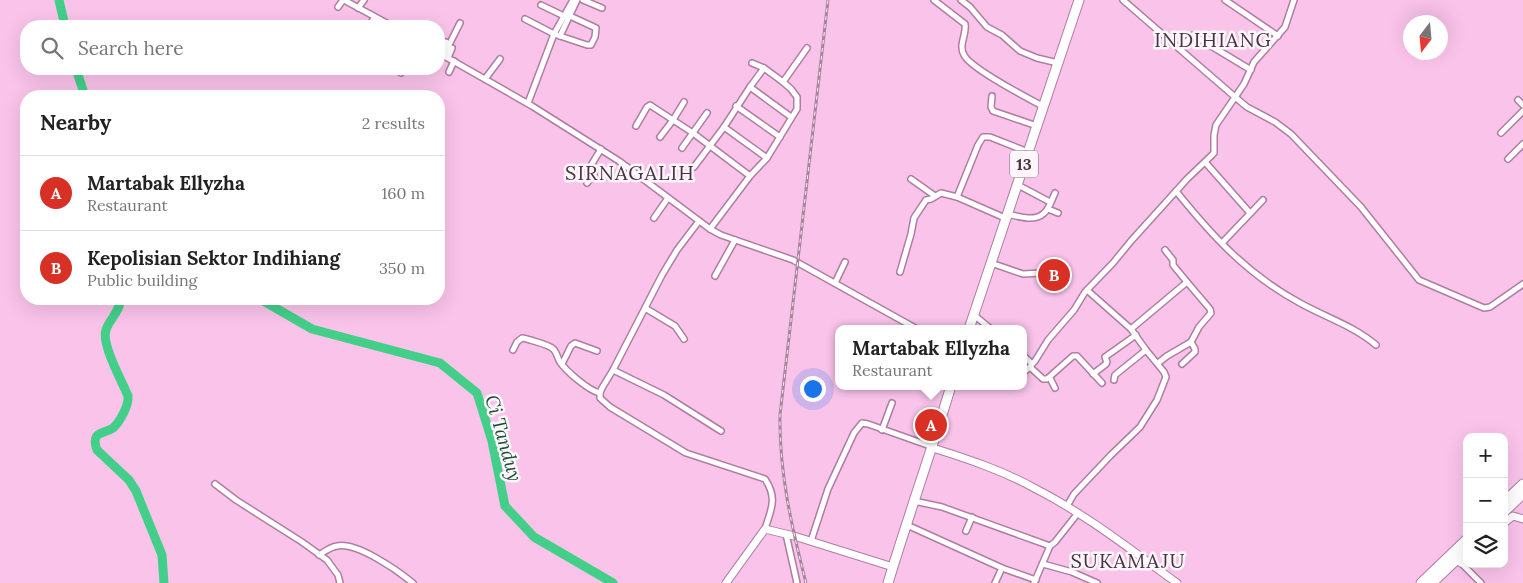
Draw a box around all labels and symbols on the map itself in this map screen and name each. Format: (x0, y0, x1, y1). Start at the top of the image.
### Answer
north arrow (1403, 15, 1448, 60)
district label: INDIHIANG (1154, 27, 1272, 52)
road number: 13 (1010, 150, 1038, 178)
district label: SIRNAGALIH (565, 160, 695, 185)
pin: B (1038, 256, 1070, 294)
your location (800, 376, 826, 402)
water label: Ci Tanduy (480, 392, 528, 484)
pin: A (915, 406, 947, 444)
district label: SUKAMAJU (1071, 548, 1185, 573)

